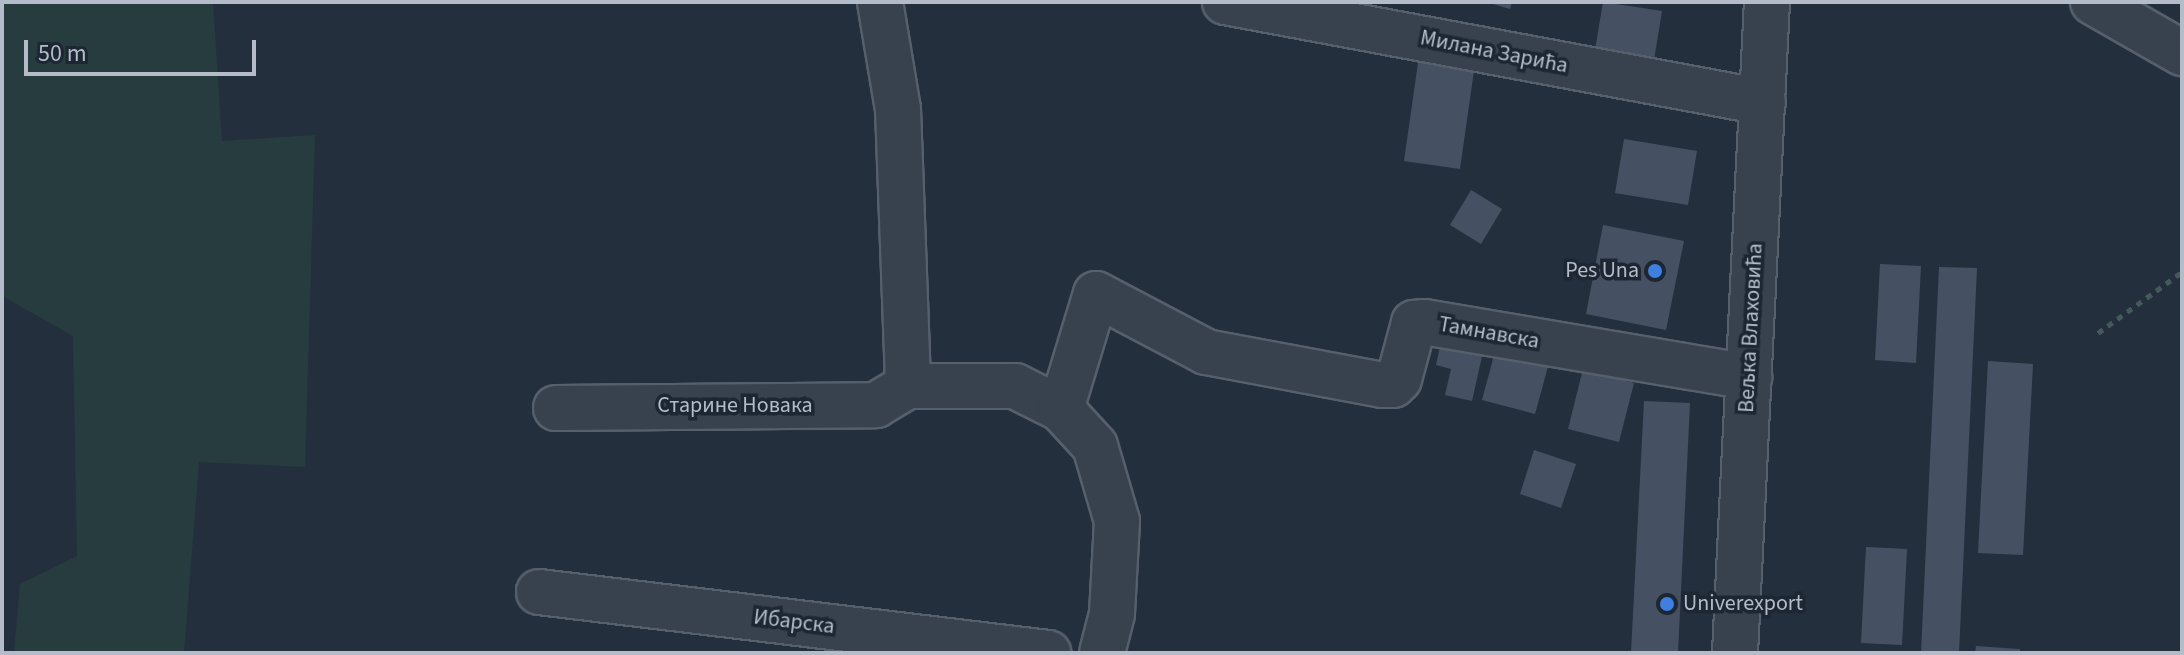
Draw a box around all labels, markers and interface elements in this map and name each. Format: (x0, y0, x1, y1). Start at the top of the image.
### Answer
scale bar (28, 24, 260, 74)
street label: Милана Зарића (1418, 25, 1570, 79)
text: 50 m (38, 36, 87, 71)
street label: Вељка Влаховића (1733, 243, 1769, 413)
place label: Pes Una (1565, 258, 1639, 284)
marker: Pes Una (1646, 262, 1664, 280)
street label: Тамнавска (1437, 311, 1541, 355)
street label: Старине Новака (657, 393, 813, 419)
place label: Univerexport (1683, 591, 1803, 617)
marker: Univerexport (1658, 595, 1676, 613)
street label: Ибарска (752, 604, 836, 640)

